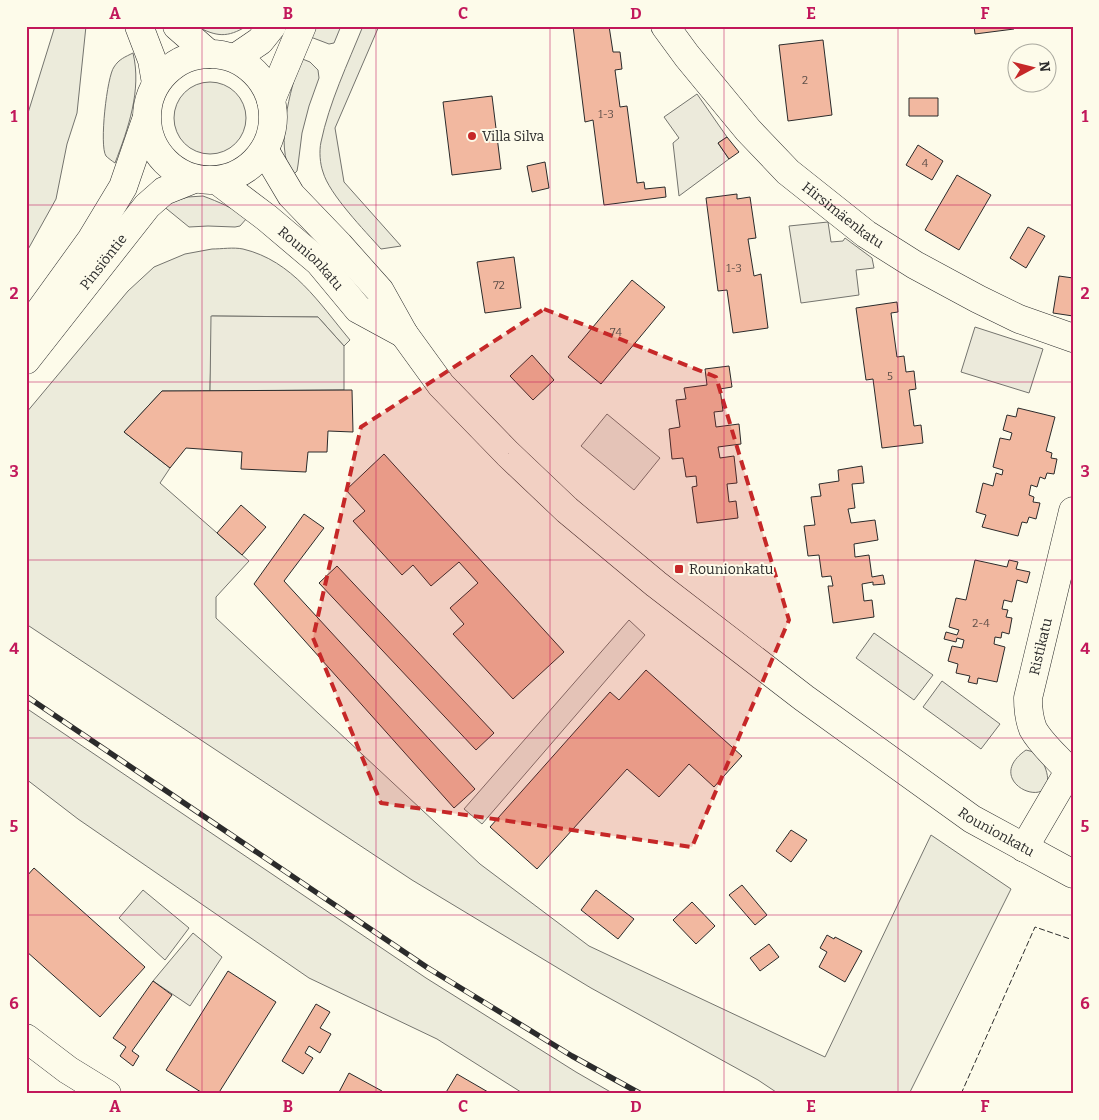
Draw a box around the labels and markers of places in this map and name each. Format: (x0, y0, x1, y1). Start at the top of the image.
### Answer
place label: Villa Silva (482, 128, 545, 145)
marker: Villa Silva (466, 130, 478, 142)
place label: Rounionkatu (689, 561, 774, 578)
marker: Rounionkatu (673, 563, 685, 575)

